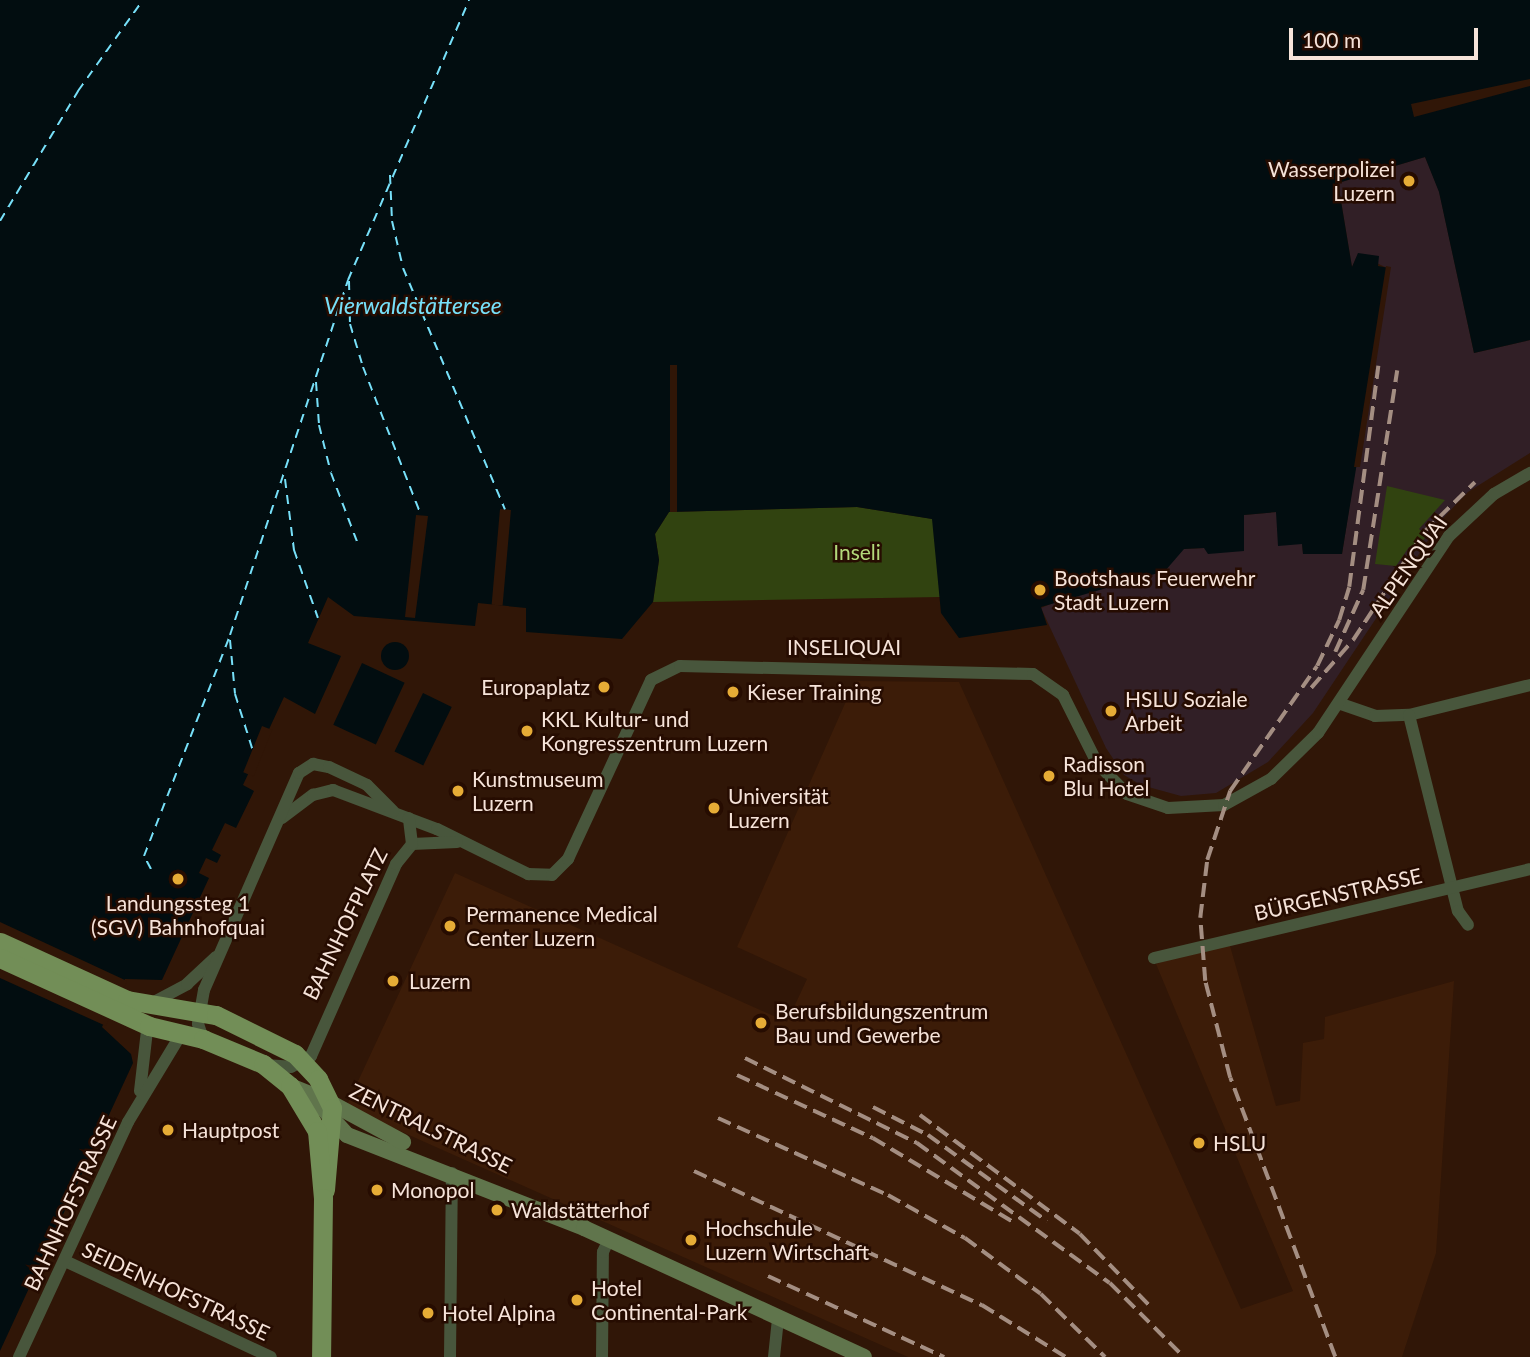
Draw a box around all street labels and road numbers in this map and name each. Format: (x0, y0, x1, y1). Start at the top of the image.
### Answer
street label: ALPENQUAI (1364, 511, 1452, 621)
street label: INSELIQUAI (787, 634, 901, 660)
street label: BAHNHOFPLATZ (297, 844, 393, 1004)
street label: BÜRGENSTRASSE (1252, 862, 1424, 926)
street label: ZENTRALSTRASSE (346, 1078, 516, 1178)
street label: BAHNHOFSTRASSE (18, 1112, 122, 1294)
street label: SEIDENHOFSTRASSE (78, 1236, 274, 1346)

